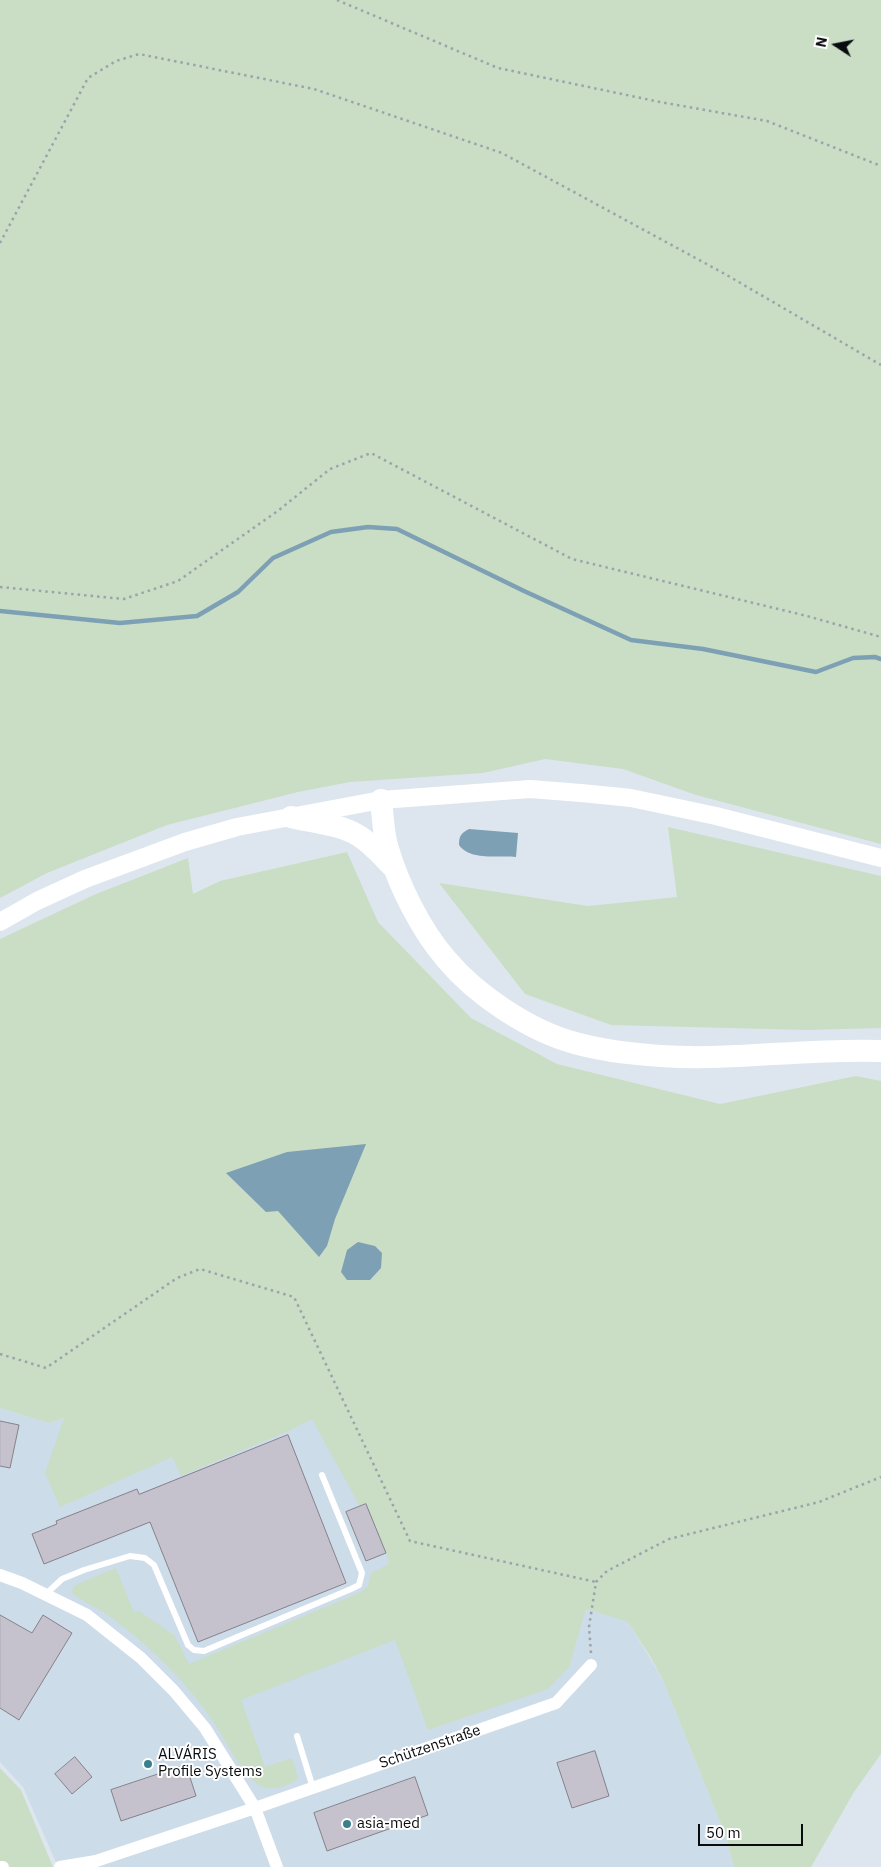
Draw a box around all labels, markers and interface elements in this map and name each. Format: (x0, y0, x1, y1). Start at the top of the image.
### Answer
north arrow (811, 20, 861, 70)
text: N (811, 35, 831, 49)
street label: Schützenstraße (377, 1721, 483, 1773)
place label: ALVÁRIS Profile Systems (158, 1746, 262, 1781)
marker: ALVÁRIS Profile Systems (142, 1758, 154, 1770)
scale bar (701, 1814, 806, 1846)
place label: asia-med (357, 1815, 420, 1833)
marker: asia-med (341, 1818, 353, 1830)
text: 50 m (706, 1823, 741, 1842)

